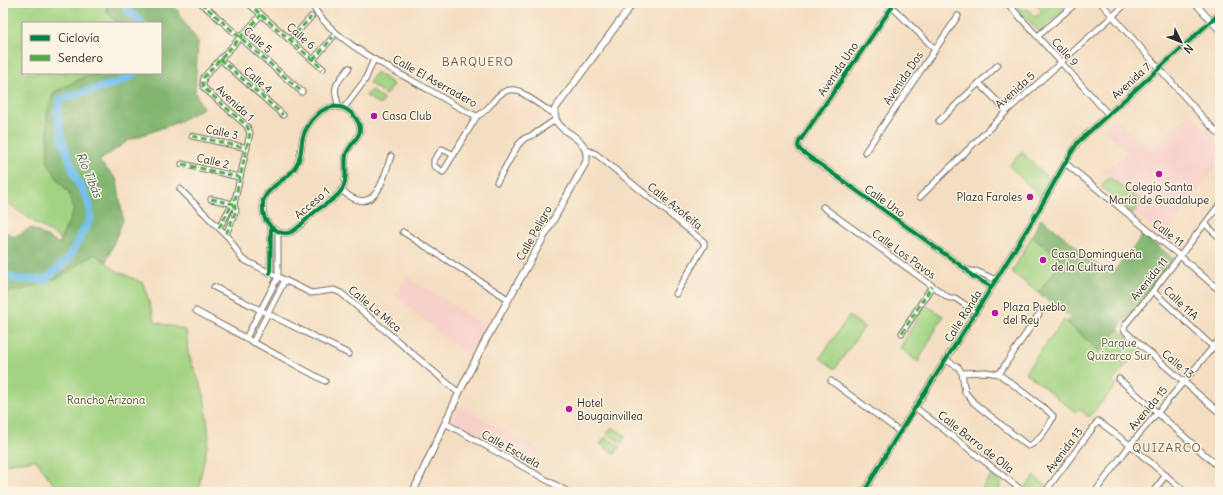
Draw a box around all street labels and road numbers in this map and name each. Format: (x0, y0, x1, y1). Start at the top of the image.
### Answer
street label: Calle 6 (284, 20, 318, 52)
street label: Calle 5 (241, 24, 275, 56)
street label: Calle 9 (1049, 35, 1081, 69)
street label: Avenida Uno (815, 39, 861, 99)
street label: Avenida Dos (880, 49, 926, 107)
street label: Calle El Aserradero (390, 52, 480, 110)
street label: Avenida 7 (1109, 59, 1154, 102)
street label: Calle 4 (241, 64, 275, 96)
street label: Avenida 5 (992, 68, 1038, 112)
street label: Avenida 1 (213, 82, 257, 124)
street label: Calle 3 (204, 122, 240, 142)
street label: Calle 2 (195, 150, 231, 172)
street label: Calle Azofeifa (645, 180, 705, 232)
street label: Calle Uno (862, 182, 908, 220)
street label: Acceso 1 (291, 184, 333, 222)
street label: Calle Peligro (513, 203, 555, 263)
street label: Calle 11 (1150, 217, 1186, 249)
street label: Calle Los Pavos (869, 226, 939, 282)
street label: Avenida 11 (1127, 255, 1171, 303)
street label: Calle La Mica (346, 283, 404, 335)
street label: Calle 11A (1161, 283, 1201, 323)
street label: Calle Ronda (941, 287, 985, 345)
street label: Calle 13 (1159, 347, 1197, 381)
street label: Avenida 15 (1126, 383, 1170, 433)
street label: Calle Barro de Olla (935, 408, 1017, 476)
street label: Avenida 13 (1042, 425, 1086, 475)
street label: Calle Escuela (479, 427, 543, 471)

